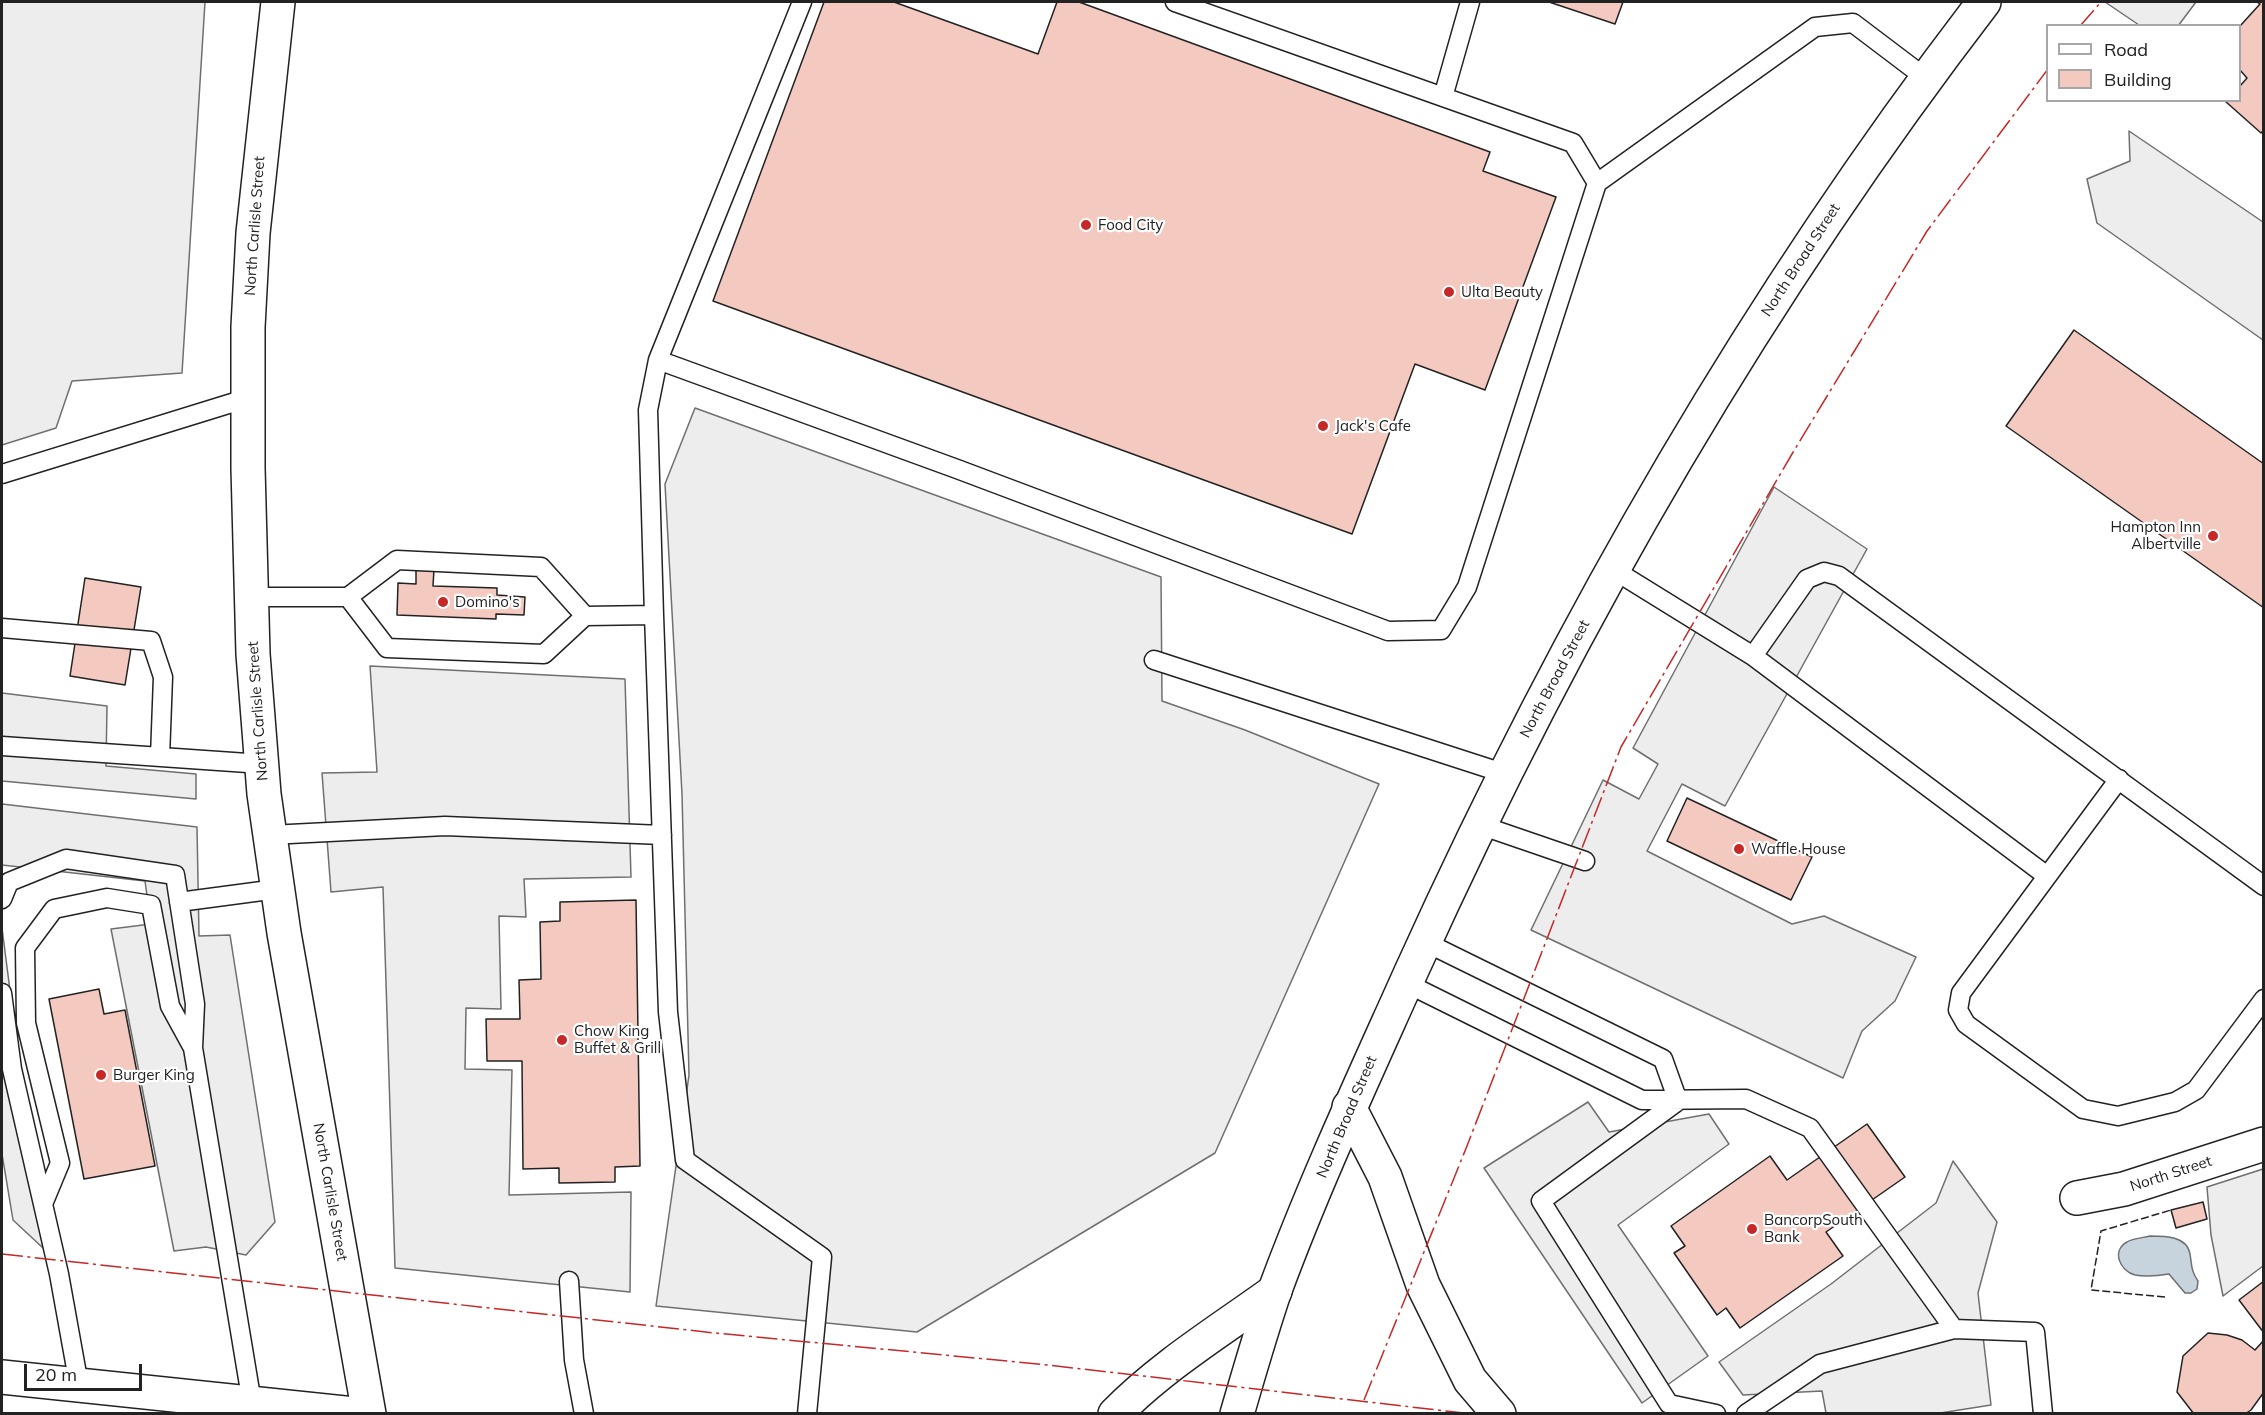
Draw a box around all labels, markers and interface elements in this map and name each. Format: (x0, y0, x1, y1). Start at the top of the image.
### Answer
legend (2046, 24, 2241, 102)
text: Road (2104, 38, 2148, 61)
text: Building (2104, 68, 2172, 91)
street label: North Carlisle Street (241, 156, 269, 296)
street label: North Broad Street (1758, 200, 1844, 320)
place label: Food City (1098, 216, 1163, 234)
marker: Food City (1079, 218, 1093, 232)
place label: Ulta Beauty (1461, 283, 1543, 301)
marker: Ulta Beauty (1442, 285, 1456, 299)
place label: Jack's Cafe (1335, 417, 1411, 435)
marker: Jack's Cafe (1316, 419, 1330, 433)
place label: Hampton Inn Albertville (2111, 518, 2201, 553)
marker: Hampton Inn Albertville (2206, 529, 2220, 543)
place label: Domino's (455, 593, 520, 611)
marker: Domino's (436, 595, 450, 609)
street label: North Broad Street (1516, 617, 1594, 741)
street label: North Carlisle Street (244, 641, 272, 781)
place label: Waffle House (1751, 840, 1846, 858)
marker: Waffle House (1732, 842, 1746, 856)
place label: Chow King Buffet & Grill (574, 1022, 661, 1057)
marker: Chow King Buffet & Grill (555, 1033, 569, 1047)
street label: North Broad Street (1313, 1053, 1381, 1181)
place label: Burger King (113, 1066, 195, 1084)
marker: Burger King (94, 1068, 108, 1082)
street label: North Carlisle Street (309, 1122, 351, 1262)
street label: North Street (2128, 1152, 2214, 1196)
place label: BancorpSouth Bank (1764, 1211, 1863, 1246)
marker: BancorpSouth Bank (1745, 1222, 1759, 1236)
scale bar (27, 1352, 146, 1390)
text: 20 m (35, 1363, 77, 1386)

